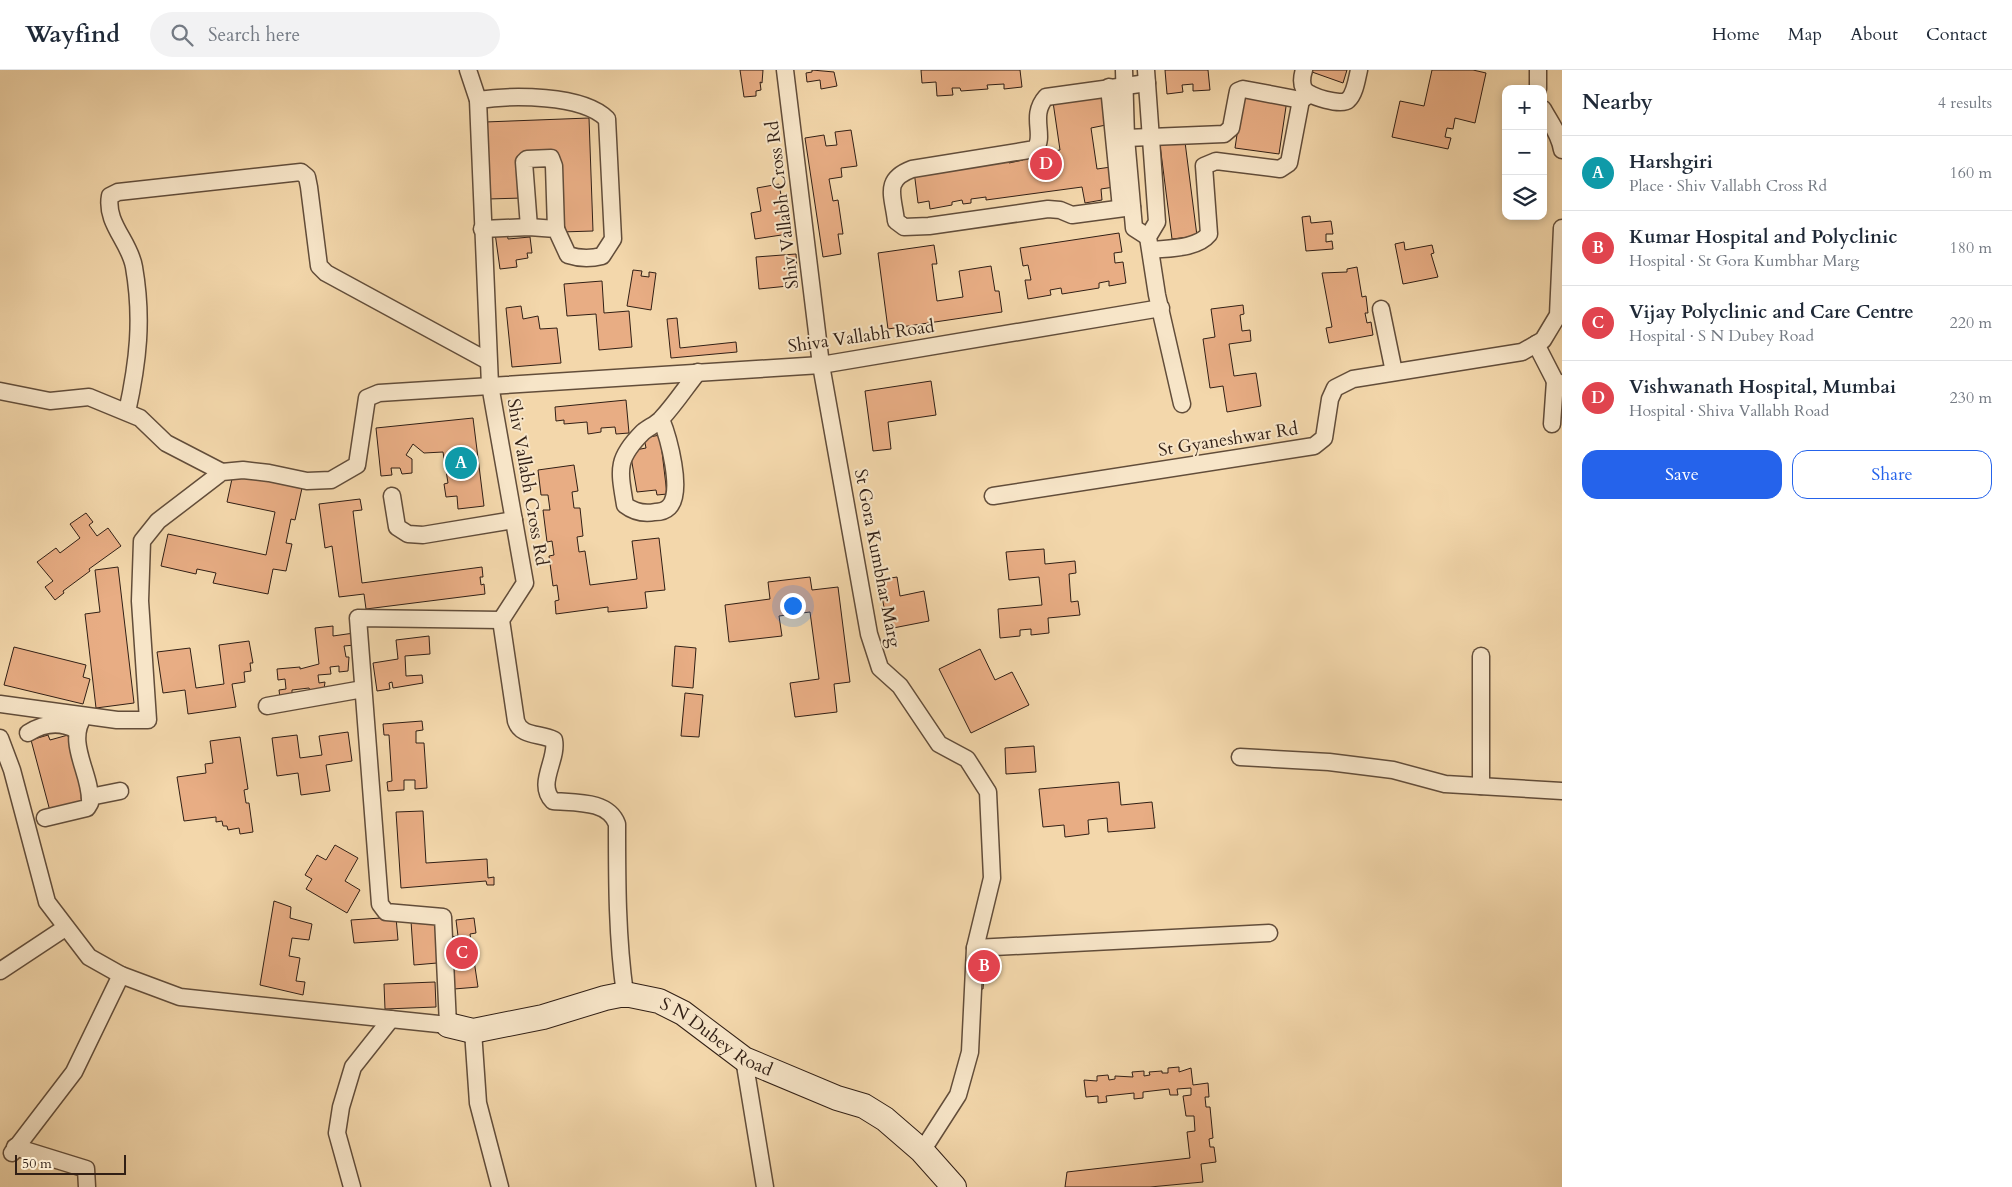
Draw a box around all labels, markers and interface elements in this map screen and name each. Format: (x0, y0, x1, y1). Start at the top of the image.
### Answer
search box (150, 12, 500, 57)
text: Wayfind (25, 18, 120, 51)
icon: search (168, 21, 196, 49)
text: Search here (208, 22, 300, 48)
text: Home (1712, 22, 1760, 47)
text: Map (1788, 22, 1822, 47)
text: About (1850, 22, 1898, 47)
text: Contact (1926, 22, 1987, 47)
map controls (1502, 85, 1547, 220)
button: + (1502, 85, 1547, 130)
text: Nearby (1582, 88, 1653, 117)
text: 4 results (1938, 92, 1992, 114)
street label: Shiv Vallabh Cross Rd (760, 119, 805, 290)
button: − (1502, 130, 1547, 175)
pin: D (1030, 145, 1062, 183)
text: Harshgiri (1629, 149, 1713, 175)
text: A (1592, 162, 1604, 184)
text: 160 m (1950, 162, 1992, 184)
button: layers (1502, 175, 1547, 220)
text: Place · Shiv Vallabh Cross Rd (1629, 175, 1827, 197)
text: Kumar Hospital and Polyclinic (1629, 224, 1898, 250)
text: B (1592, 237, 1604, 259)
text: 180 m (1950, 237, 1992, 259)
text: Hospital · St Gora Kumbhar Marg (1629, 250, 1859, 272)
text: Vijay Polyclinic and Care Centre (1629, 299, 1914, 325)
text: C (1592, 312, 1604, 334)
text: 220 m (1950, 312, 1992, 334)
street label: Shiva Vallabh Road (786, 314, 936, 359)
text: Hospital · S N Dubey Road (1629, 325, 1814, 347)
text: Vishwanath Hospital, Mumbai (1629, 374, 1896, 400)
text: D (1591, 387, 1605, 409)
text: 230 m (1950, 387, 1992, 409)
street label: Shiv Vallabh Cross Rd (501, 397, 555, 568)
text: Hospital · Shiva Vallabh Road (1629, 400, 1829, 422)
street label: St Gyaneshwar Rd (1156, 416, 1300, 463)
pin: A (445, 444, 477, 482)
button: Save (1582, 450, 1782, 499)
button: Share (1792, 450, 1992, 499)
street label: St Gora Kumbhar Marg (848, 467, 907, 650)
your location (780, 593, 806, 619)
pin: C (446, 934, 478, 972)
pin: B (968, 947, 1000, 985)
street label: S N Dubey Road (656, 991, 777, 1083)
scale bar (15, 1152, 126, 1175)
text: 50 m (22, 1154, 52, 1173)

